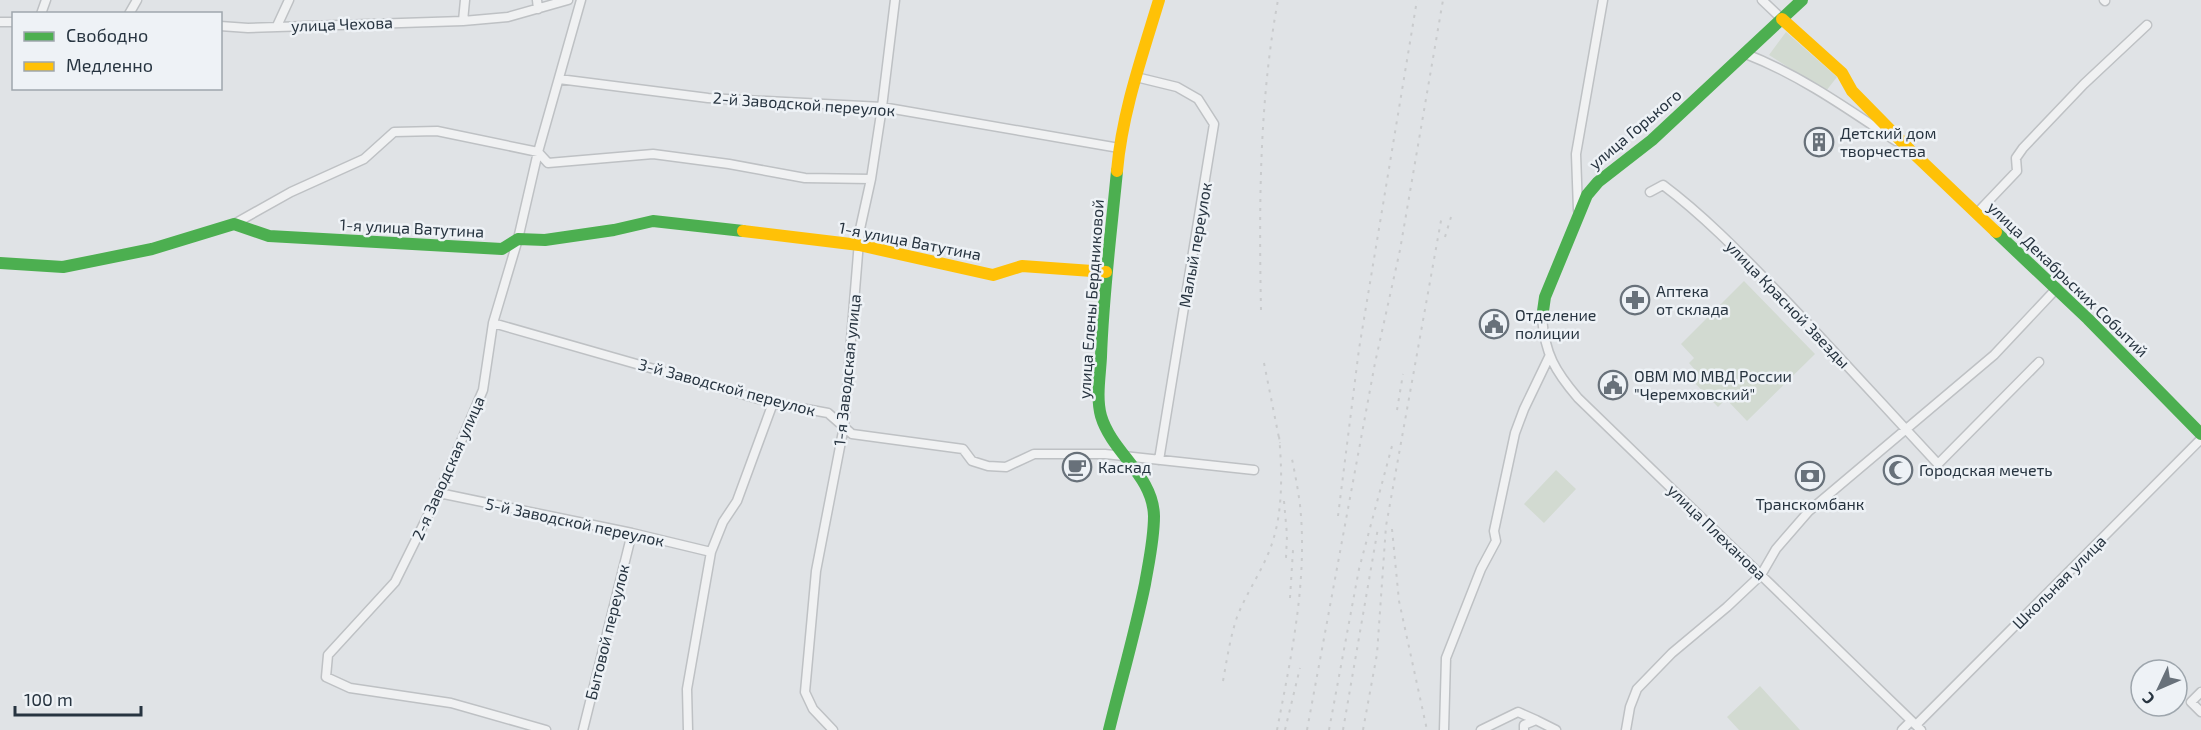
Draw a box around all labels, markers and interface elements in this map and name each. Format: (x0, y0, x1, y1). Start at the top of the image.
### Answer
legend (12, 12, 222, 90)
street label: улица Чехова (291, 12, 393, 36)
text: Свободно (66, 24, 148, 46)
text: Медленно (66, 54, 153, 76)
street label: улица Горького (1585, 84, 1685, 174)
street label: 2-й Заводской переулок (712, 88, 896, 120)
place label: Детский дом творчества (1840, 123, 1936, 160)
building icon: Детский дом творчества (1803, 126, 1835, 158)
street label: Малый переулок (1174, 180, 1216, 309)
street label: улица Декабрьских Событий (1984, 197, 2152, 361)
street label: улица Елены Бердниковой (1074, 199, 1108, 399)
street label: 1-я улица Ватутина (339, 214, 485, 242)
street label: 1-я улица Ватутина (837, 217, 983, 265)
street label: улица Красной Звезды (1722, 236, 1854, 372)
place label: Аптека от склада (1656, 281, 1729, 318)
pharmacy icon: Аптека от склада (1619, 284, 1651, 316)
street label: 1-я Заводская улица (829, 293, 865, 447)
place label: Отделение полиции (1515, 305, 1596, 342)
public building icon: Отделение полиции (1478, 308, 1510, 340)
street label: 3-й Заводской переулок (636, 354, 818, 420)
place label: ОВМ МО МВД России "Черемховский" (1634, 366, 1792, 403)
public building icon: ОВМ МО МВД России "Черемховский" (1597, 369, 1629, 401)
street label: 2-я Заводская улица (407, 393, 489, 543)
cafe icon: Каскад (1061, 451, 1093, 483)
mosque icon: Городская мечеть (1882, 454, 1914, 486)
place label: Каскад (1098, 457, 1151, 476)
bank icon: Транскомбанк (1794, 460, 1826, 492)
place label: Городская мечеть (1919, 460, 2053, 479)
street label: улица Плеханова (1663, 480, 1771, 584)
street label: 5-й Заводской переулок (484, 493, 667, 551)
place label: Транскомбанк (1756, 494, 1865, 513)
street label: Школьная улица (2008, 531, 2110, 633)
street label: Бытовой переулок (580, 562, 634, 702)
north arrow (2129, 658, 2189, 718)
scale bar (15, 679, 141, 717)
text: 100 m (24, 688, 73, 710)
text: С (2138, 689, 2158, 709)

